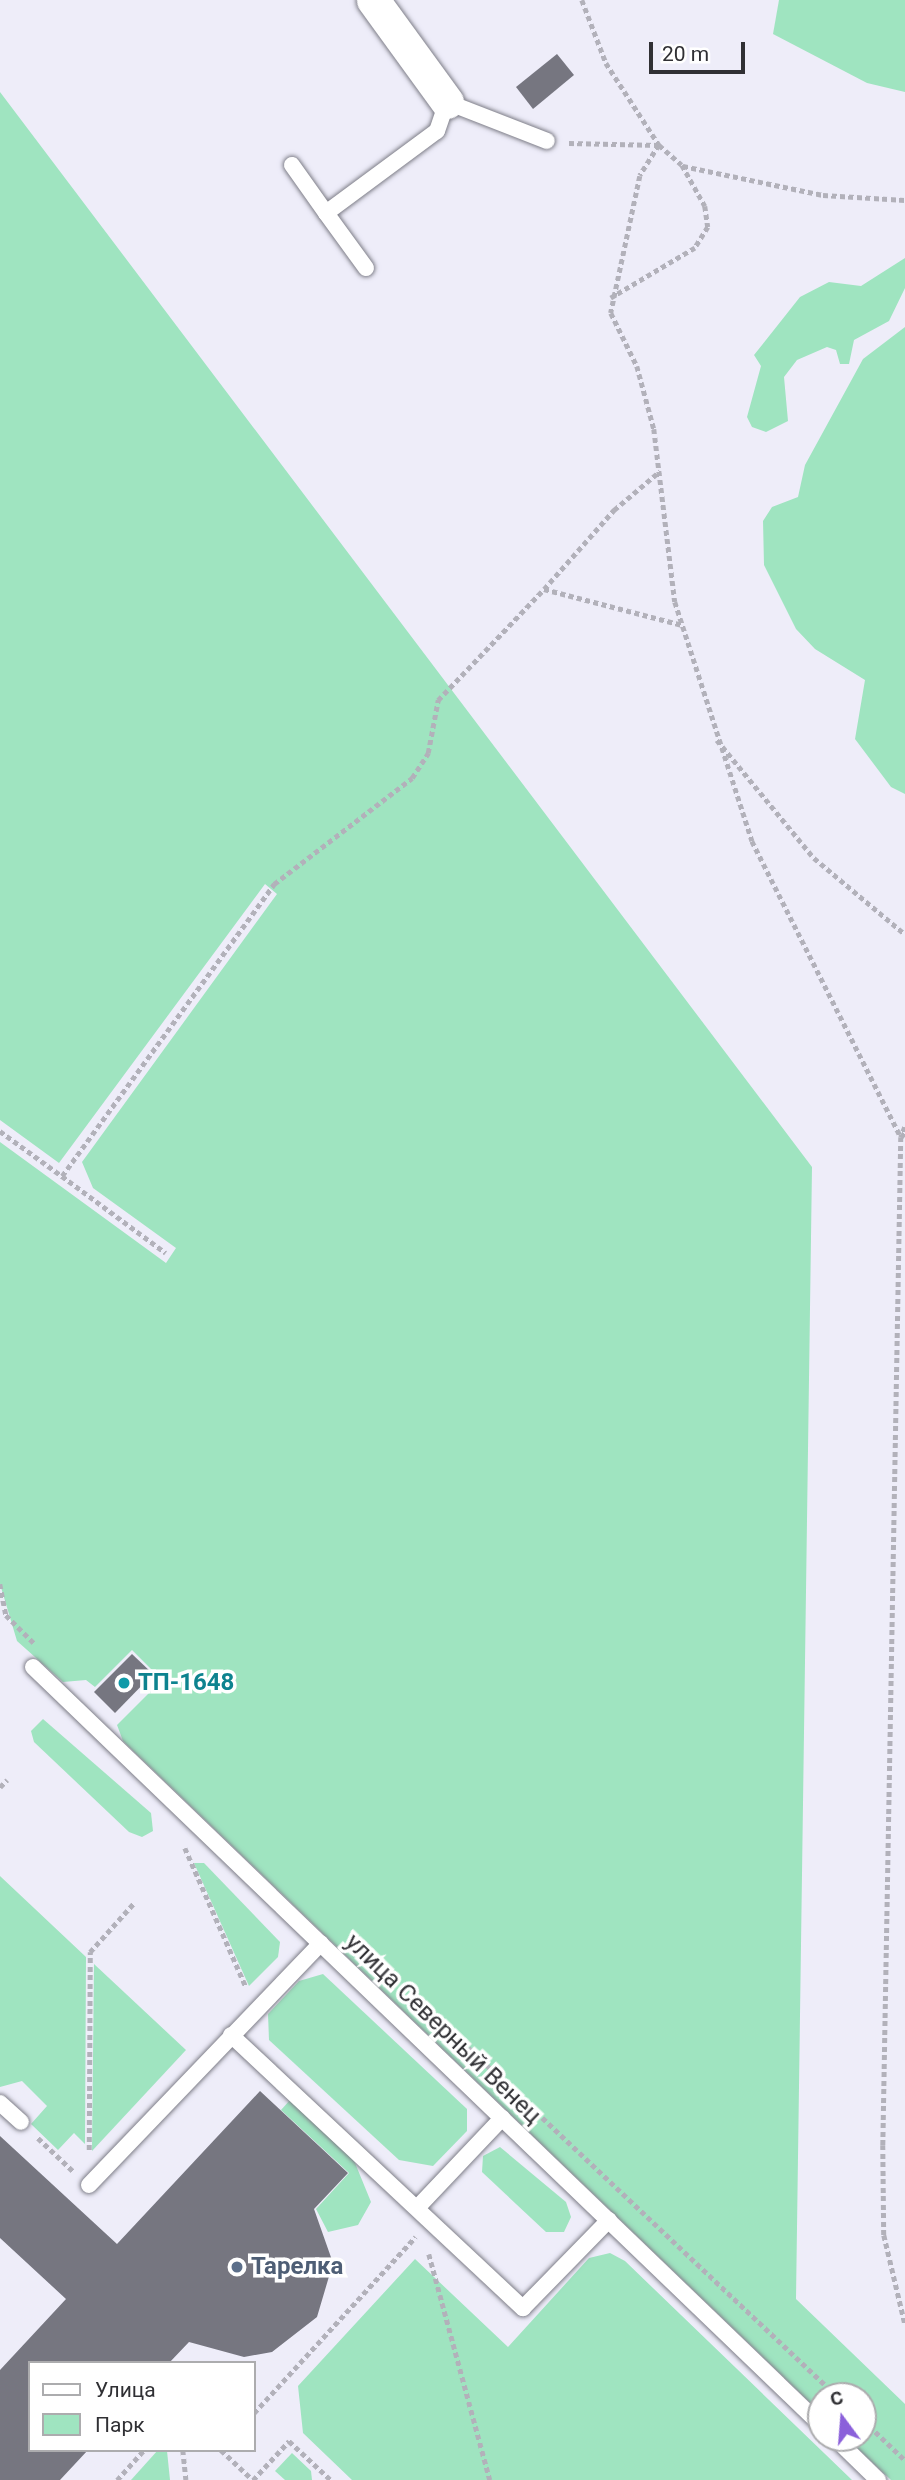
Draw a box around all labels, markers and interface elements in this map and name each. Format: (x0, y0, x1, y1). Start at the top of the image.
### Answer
scale bar (653, 28, 749, 72)
text: 20 m (662, 42, 709, 66)
place label: ТП-1648 (138, 1669, 234, 1697)
marker: ТП-1648 (116, 1675, 132, 1691)
street label: улица Северный Венец (339, 1928, 547, 2130)
place label: Тарелка (251, 2253, 343, 2281)
marker: Тарелка (229, 2259, 245, 2275)
legend (28, 2361, 256, 2452)
text: Улица (95, 2378, 156, 2402)
north arrow (807, 2382, 877, 2452)
text: С (827, 2385, 846, 2411)
text: Парк (95, 2413, 145, 2437)

